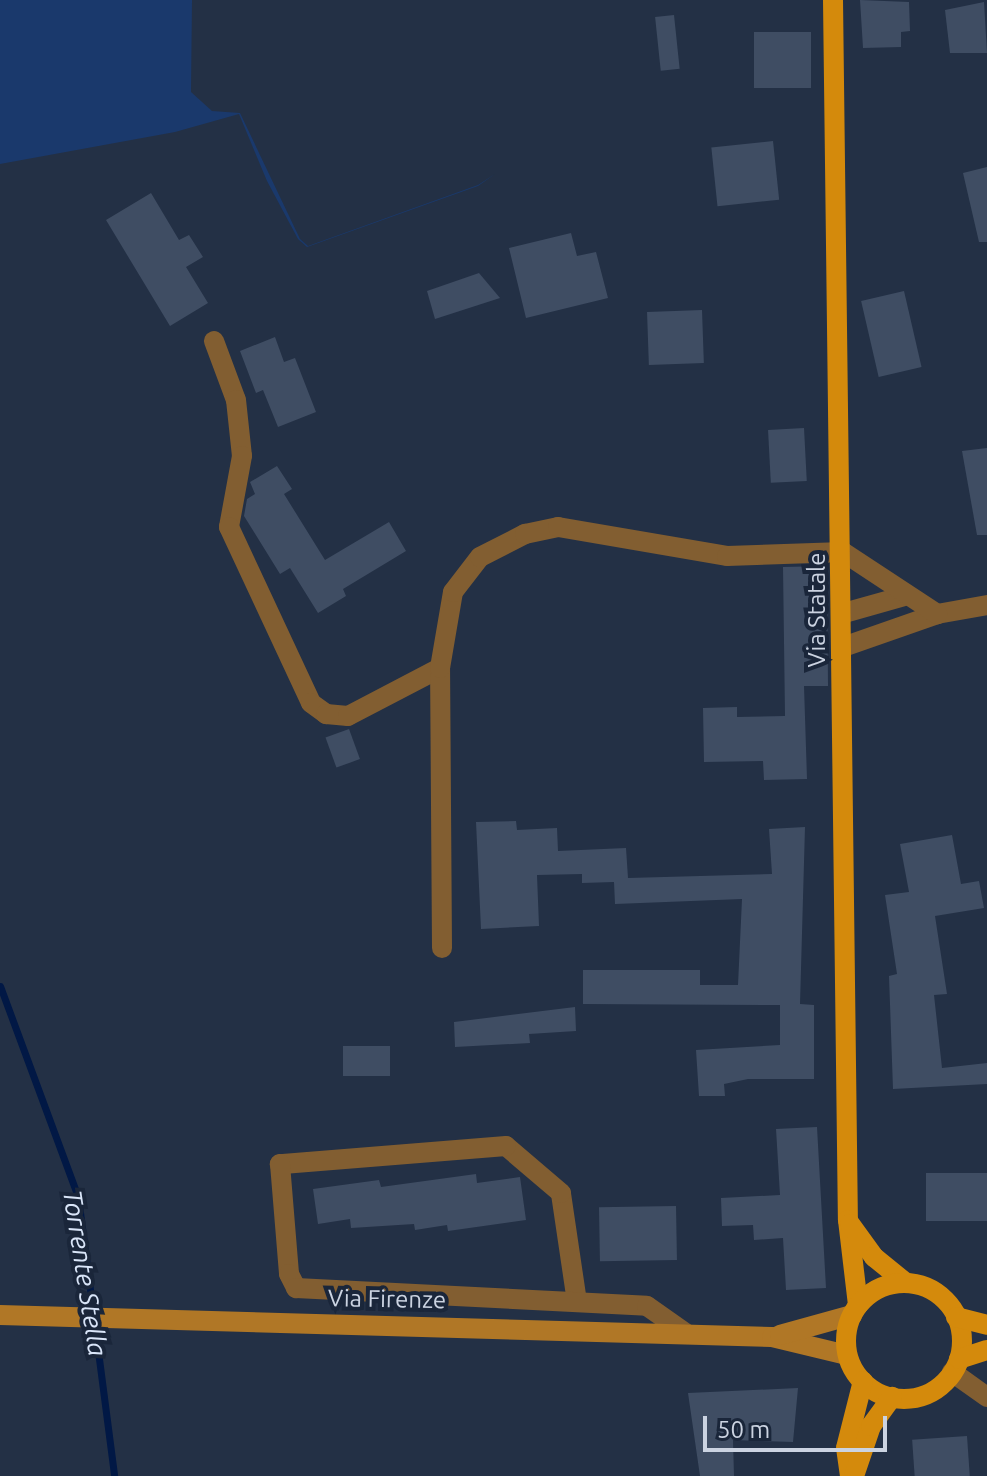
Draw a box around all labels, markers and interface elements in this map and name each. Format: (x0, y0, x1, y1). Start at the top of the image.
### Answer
street label: Via Statale (803, 552, 831, 668)
water label: Torrente Stella (56, 1188, 114, 1358)
street label: Via Firenze (328, 1284, 446, 1314)
scale bar (707, 1400, 891, 1450)
text: 50 m (717, 1416, 770, 1443)

